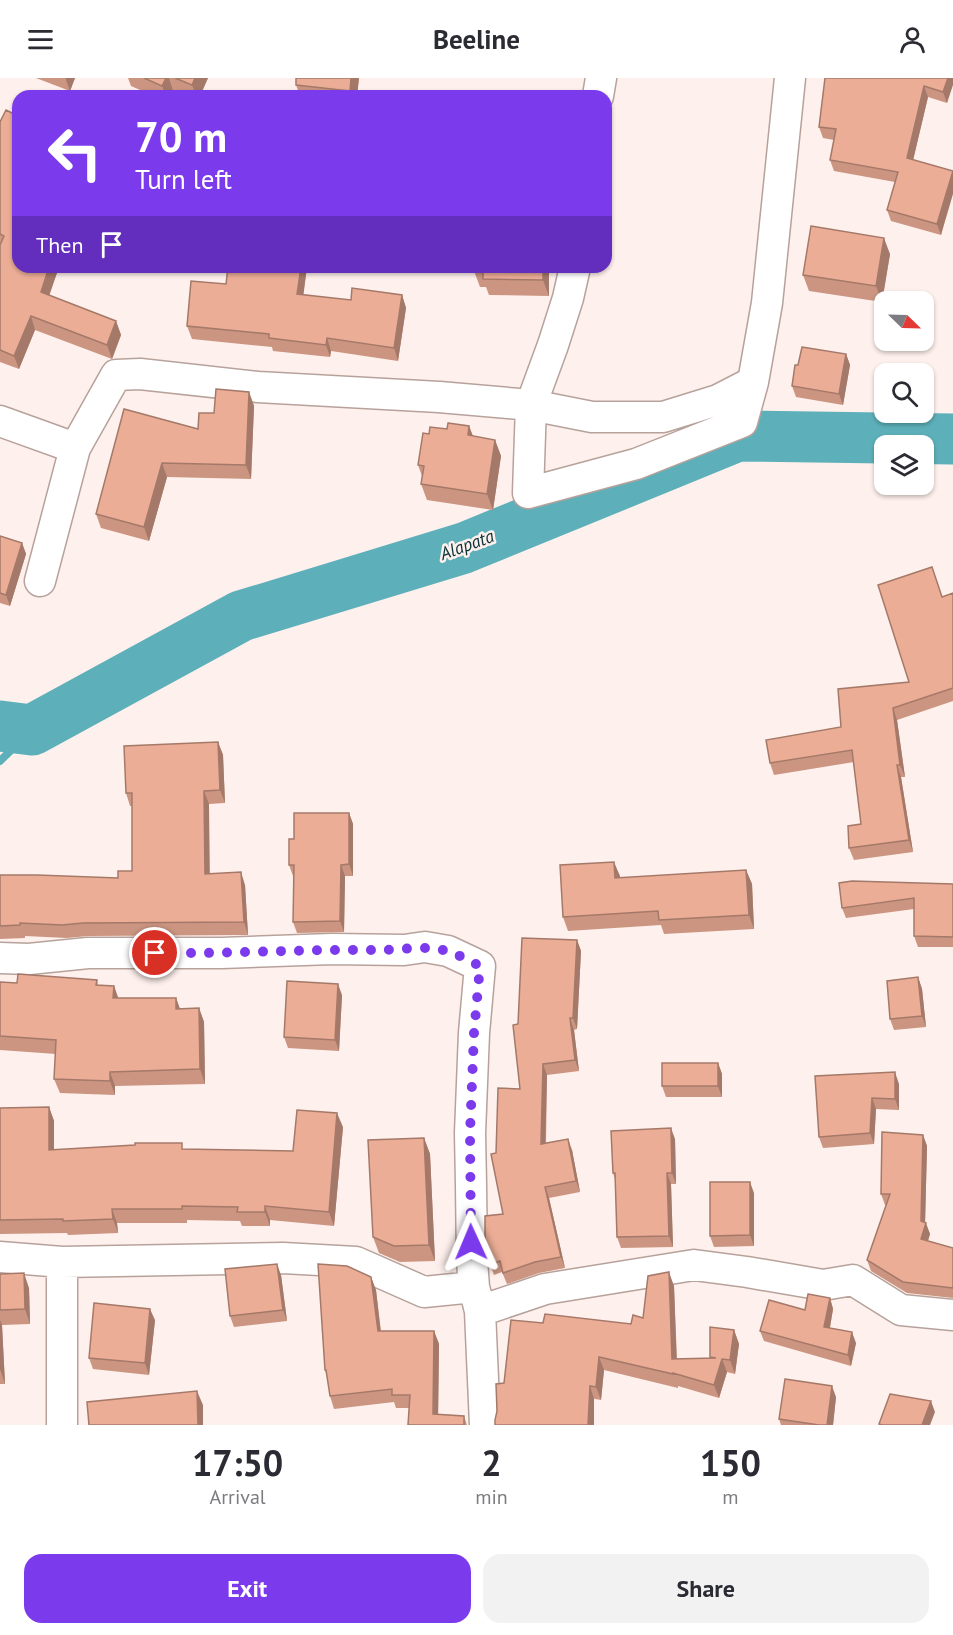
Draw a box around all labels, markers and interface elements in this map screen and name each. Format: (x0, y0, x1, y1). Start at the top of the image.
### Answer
text: Beeline (433, 22, 520, 56)
icon: menu (24, 23, 57, 56)
icon: person (896, 23, 929, 56)
text: 70 m (135, 109, 227, 164)
icon: left (36, 114, 114, 192)
text: Turn left (135, 162, 232, 196)
icon: arrive (95, 228, 128, 261)
text: Then (36, 231, 83, 259)
north arrow (874, 291, 934, 351)
map controls (874, 291, 934, 495)
button: search (874, 363, 934, 423)
button: layers (874, 435, 934, 495)
water label: Alapata (436, 524, 497, 565)
pin (129, 927, 180, 978)
icon: arrive (138, 936, 171, 969)
position arrow (439, 1210, 503, 1274)
text: 17:50 (192, 1439, 283, 1486)
text: 2 (481, 1439, 502, 1486)
text: 150 (700, 1439, 761, 1486)
text: Arrival (210, 1484, 266, 1510)
text: min (475, 1484, 508, 1510)
text: m (722, 1484, 739, 1510)
button: Exit (24, 1554, 471, 1623)
button: Share (483, 1554, 929, 1623)

